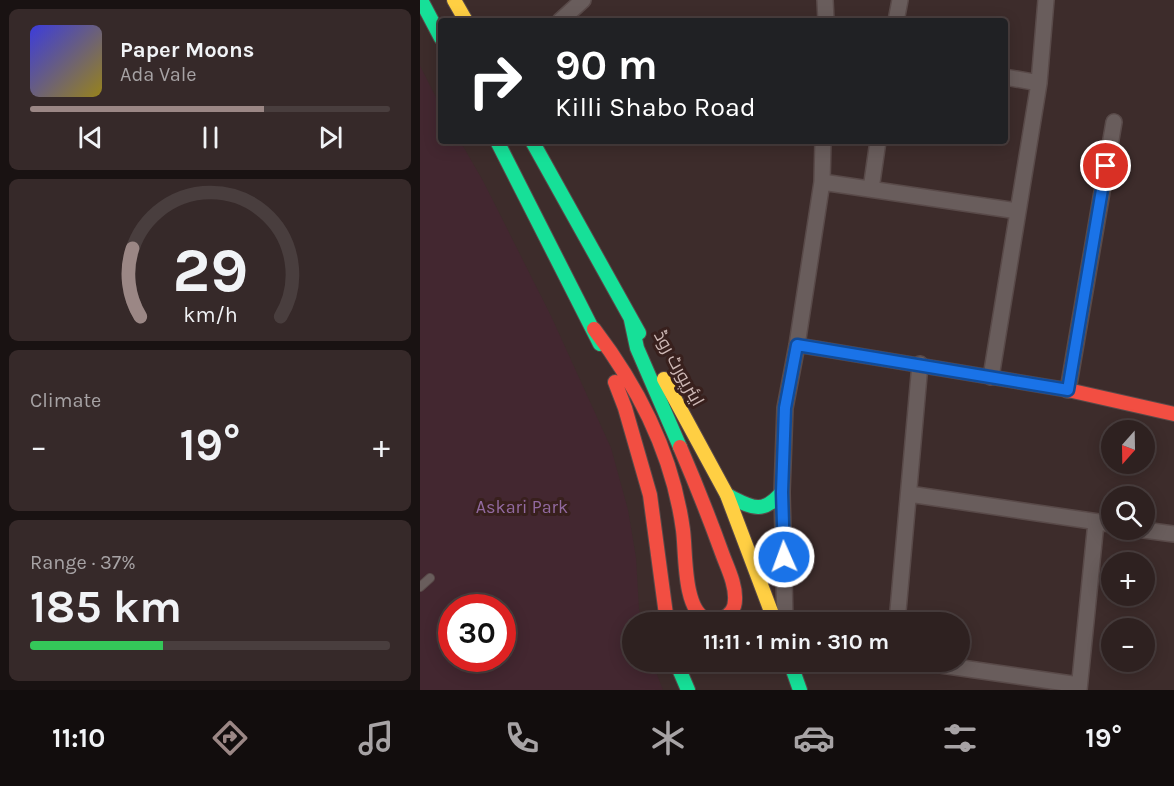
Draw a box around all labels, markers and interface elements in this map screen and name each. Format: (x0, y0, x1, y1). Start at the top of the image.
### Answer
text: Paper Moons (120, 37, 254, 63)
text: 90 m (555, 40, 658, 90)
icon: right (456, 42, 534, 120)
text: Ada Vale (120, 63, 197, 86)
text: Killi Shabo Road (555, 91, 756, 123)
icon: previous (74, 121, 107, 154)
icon: pause (194, 121, 227, 154)
icon: next (314, 121, 347, 154)
pin (1080, 140, 1131, 191)
icon: arrive (1089, 149, 1122, 182)
text: 29 (172, 234, 248, 307)
text: km/h (183, 302, 237, 327)
street label: ایئرپورٹ روڈ (648, 326, 709, 410)
text: Climate (30, 389, 101, 412)
text: 19° (180, 419, 240, 471)
north arrow (1101, 420, 1155, 474)
map controls (1101, 420, 1155, 672)
text: − (30, 427, 47, 465)
text: + (373, 427, 390, 465)
button: search (1101, 486, 1155, 540)
park label: Askari Park (476, 496, 568, 518)
position arrow (752, 525, 816, 589)
text: Range · 37% (30, 551, 136, 574)
button: + (1101, 552, 1155, 606)
text: 185 km (30, 581, 182, 633)
speed limit sign: 30 (438, 594, 516, 672)
button: − (1101, 618, 1155, 672)
text: 11:11 · 1 min · 310 m (703, 629, 889, 655)
icon: directions (209, 717, 251, 759)
icon: music (355, 717, 397, 759)
icon: phone (501, 717, 543, 759)
icon: climate (647, 717, 689, 759)
icon: car (793, 717, 835, 759)
icon: filters (939, 717, 981, 759)
text: 11:10 (52, 722, 105, 754)
text: 19° (1085, 722, 1122, 754)

